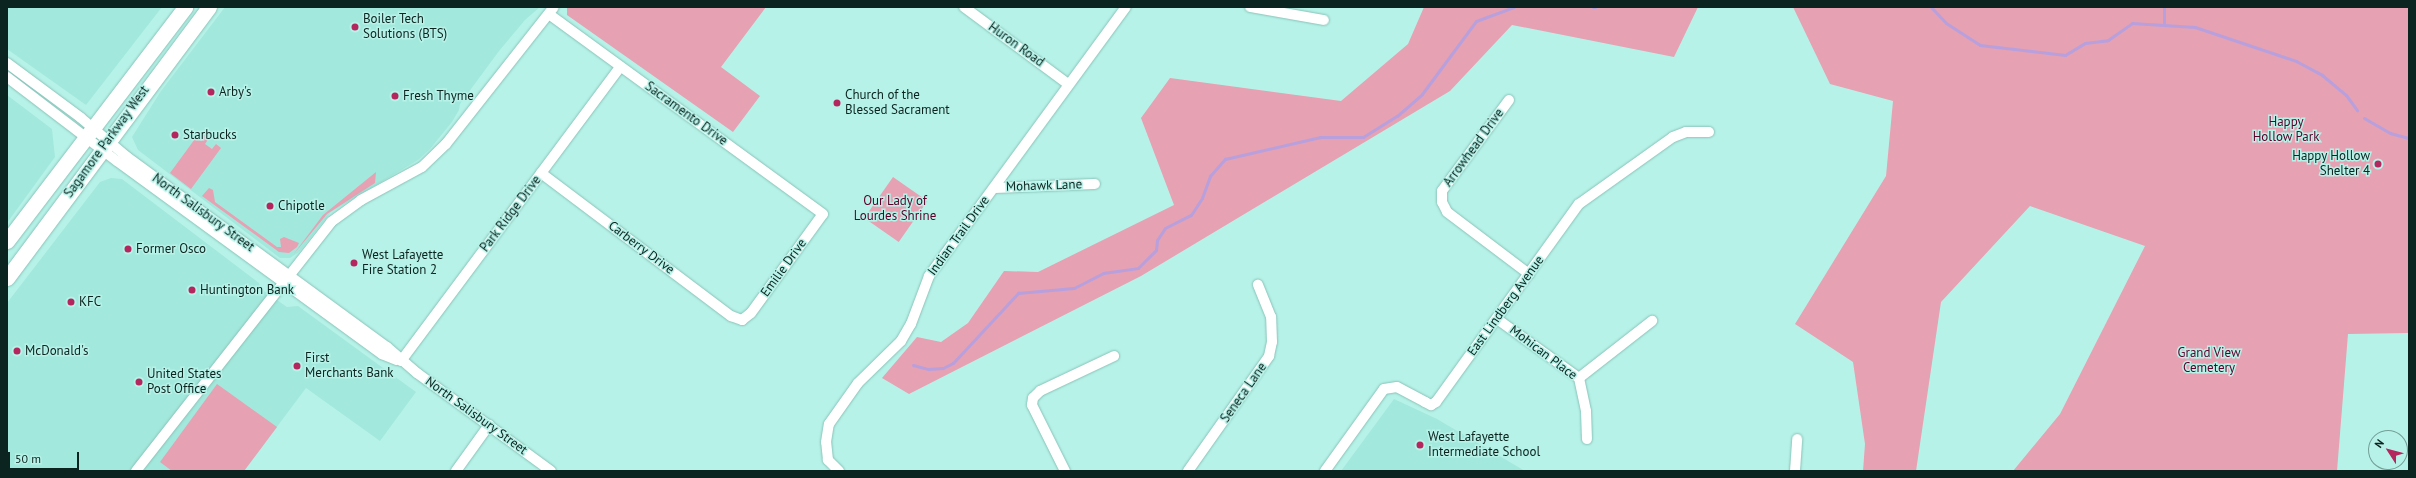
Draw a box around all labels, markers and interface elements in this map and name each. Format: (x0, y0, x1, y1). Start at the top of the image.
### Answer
place label: Boiler Tech Solutions (BTS) (363, 12, 447, 43)
street label: Huron Road (985, 20, 1047, 70)
marker: Boiler Tech Solutions (BTS) (350, 22, 360, 32)
street label: Sacramento Drive (642, 79, 730, 149)
street label: Sagamore Parkway West (61, 83, 153, 201)
place label: Arby's (219, 84, 251, 100)
marker: Arby's (206, 87, 216, 97)
place label: Fresh Thyme (403, 88, 474, 104)
place label: Church of the Blessed Sacrament (845, 88, 950, 119)
marker: Fresh Thyme (390, 91, 400, 101)
marker: Church of the Blessed Sacrament (832, 98, 842, 108)
street label: Arrowhead Drive (1440, 106, 1508, 190)
park label: Happy Hollow Park (2252, 115, 2320, 146)
place label: Starbucks (183, 127, 237, 143)
marker: Starbucks (170, 130, 180, 140)
place label: Happy Hollow Shelter 4 (2292, 149, 2370, 180)
marker: Happy Hollow Shelter 4 (2373, 159, 2383, 169)
street label: North Salisbury Street (149, 171, 257, 255)
street label: Park Ridge Drive (477, 173, 545, 255)
street label: Mohawk Lane (1005, 177, 1083, 195)
street label: Indian Trail Drive (925, 193, 993, 279)
park label: Our Lady of Lourdes Shrine (854, 194, 936, 225)
place label: Chipotle (278, 198, 325, 214)
marker: Chipotle (265, 201, 275, 211)
street label: Carberry Drive (605, 218, 677, 278)
street label: Emilie Drive (758, 236, 810, 300)
place label: Former Osco (136, 241, 206, 257)
marker: Former Osco (123, 244, 133, 254)
place label: West Lafayette Fire Station 2 (362, 248, 443, 279)
street label: East Lindberg Avenue (1464, 253, 1548, 359)
marker: West Lafayette Fire Station 2 (349, 258, 359, 268)
place label: Huntington Bank (200, 282, 294, 298)
marker: Huntington Bank (187, 285, 197, 295)
place label: KFC (79, 294, 101, 310)
marker: KFC (66, 297, 76, 307)
street label: Mohican Place (1506, 323, 1580, 383)
place label: McDonald's (25, 343, 88, 359)
marker: McDonald's (12, 346, 22, 356)
park label: Grand View Cemetery (2177, 346, 2241, 377)
place label: First Merchants Bank (305, 351, 394, 382)
street label: Seneca Lane (1218, 360, 1270, 426)
marker: First Merchants Bank (292, 361, 302, 371)
place label: United States Post Office (147, 367, 222, 398)
street label: North Salisbury Street (422, 374, 530, 458)
marker: United States Post Office (134, 377, 144, 387)
place label: West Lafayette Intermediate School (1428, 430, 1540, 461)
north arrow (2368, 430, 2408, 470)
text: N (2371, 436, 2387, 451)
marker: West Lafayette Intermediate School (1415, 440, 1425, 450)
scale bar (10, 444, 81, 470)
text: 50 m (15, 451, 41, 466)

